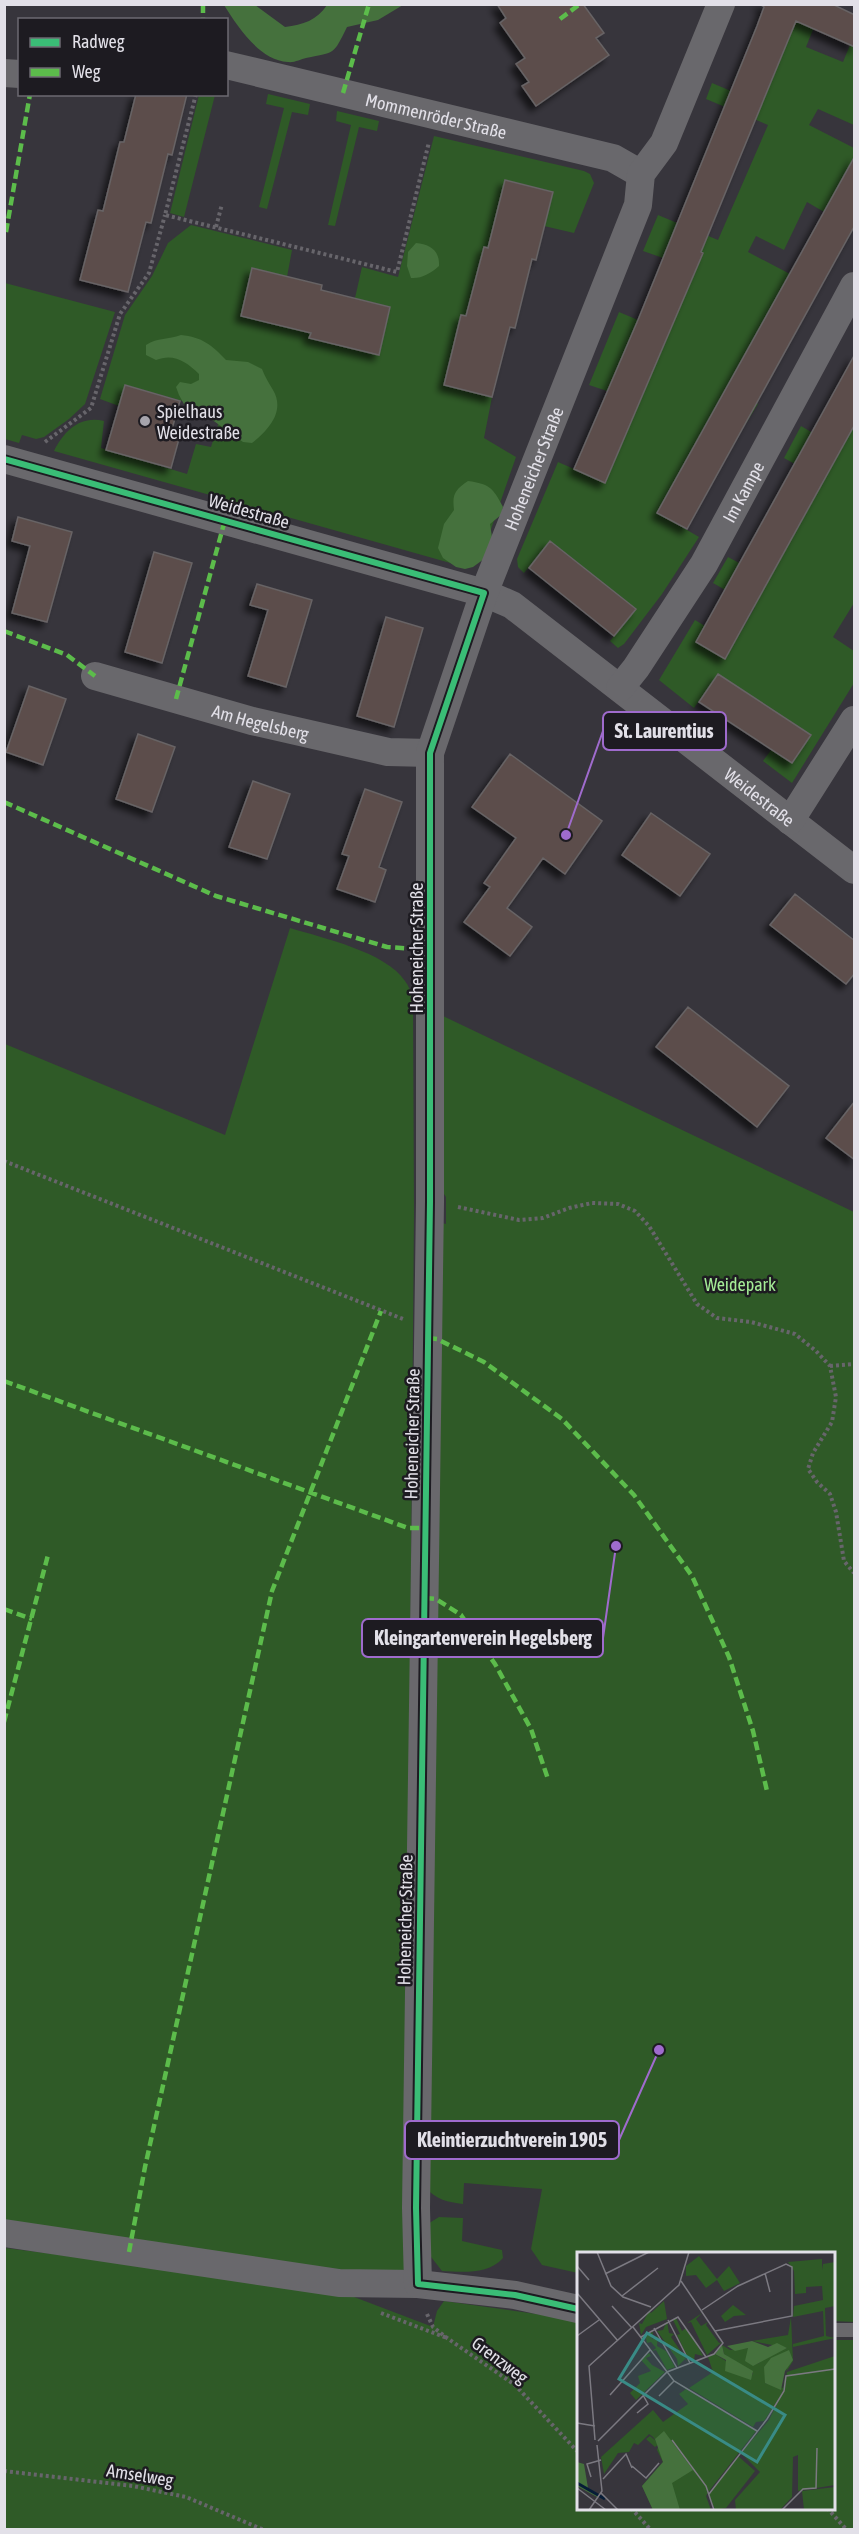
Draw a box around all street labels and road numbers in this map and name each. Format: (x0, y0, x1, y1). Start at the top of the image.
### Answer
street label: Mommenröder Straße (363, 88, 509, 143)
street label: Hoheneicher Straße (500, 404, 567, 533)
street label: Im Kampe (718, 457, 768, 526)
street label: Weidestraße (206, 489, 292, 533)
street label: Am Hegelsberg (210, 700, 311, 744)
street label: Weidestraße (720, 763, 799, 831)
street label: Hoheneicher Straße (406, 883, 427, 1013)
street label: Hoheneicher Straße (400, 1368, 424, 1500)
street label: Hoheneicher Straße (393, 1854, 417, 1986)
street label: Grenzweg (468, 2332, 532, 2388)
street label: Amselweg (105, 2459, 175, 2491)

